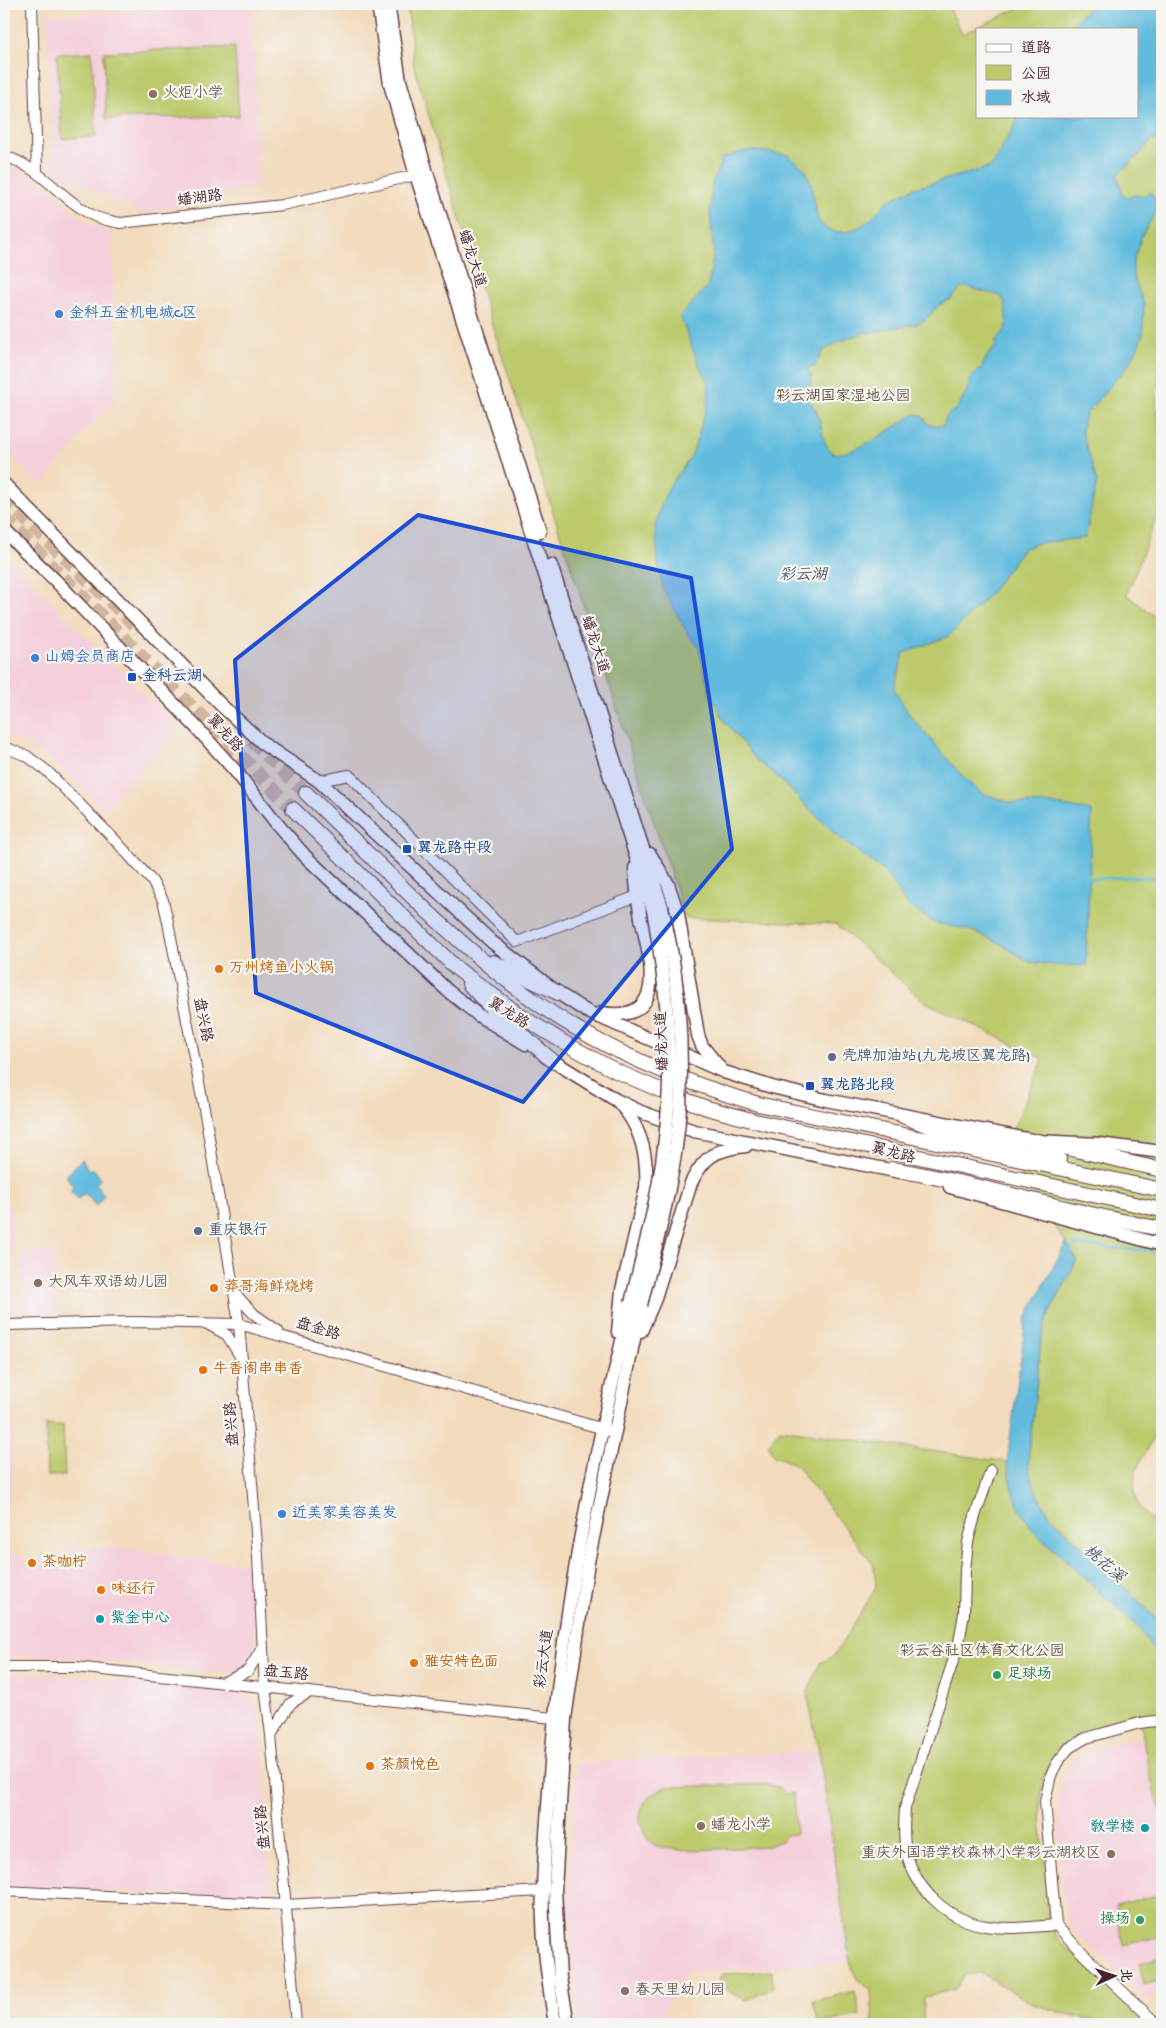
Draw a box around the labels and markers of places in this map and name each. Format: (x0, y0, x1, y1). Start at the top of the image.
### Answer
place label: 火炬小学 (163, 84, 223, 103)
marker: 火炬小学 (147, 88, 159, 100)
place label: 金科五金机电城C区 (69, 305, 197, 323)
marker: 金科五金机电城C区 (53, 308, 65, 320)
place label: 山姆会员商店 (45, 648, 135, 667)
marker: 山姆会员商店 (29, 652, 41, 664)
place label: 金科云湖 (142, 668, 202, 686)
marker: 金科云湖 (126, 671, 138, 683)
place label: 翼龙路中段 (417, 840, 492, 858)
marker: 翼龙路中段 (401, 843, 413, 855)
place label: 万州烤鱼小火锅 (229, 959, 334, 978)
marker: 万州烤鱼小火锅 (213, 963, 225, 975)
place label: 壳牌加油站(九龙坡区翼龙路) (842, 1048, 1031, 1066)
marker: 壳牌加油站(九龙坡区翼龙路) (826, 1051, 838, 1063)
place label: 翼龙路北段 (820, 1077, 895, 1095)
marker: 翼龙路北段 (804, 1080, 816, 1092)
place label: 重庆银行 (208, 1222, 268, 1240)
marker: 重庆银行 (192, 1225, 204, 1237)
place label: 大风车双语幼儿园 (48, 1274, 168, 1292)
marker: 大风车双语幼儿园 (32, 1277, 44, 1289)
place label: 莽哥海鲜烧烤 (224, 1278, 314, 1297)
marker: 莽哥海鲜烧烤 (208, 1282, 220, 1294)
place label: 牛香阁串串香 (213, 1361, 303, 1379)
marker: 牛香阁串串香 (197, 1364, 209, 1376)
place label: 近美家美容美发 (292, 1505, 397, 1523)
marker: 近美家美容美发 (276, 1508, 288, 1520)
place label: 茶咖柠 (42, 1554, 87, 1572)
marker: 茶咖柠 (26, 1557, 38, 1569)
place label: 味还行 (111, 1581, 156, 1599)
marker: 味还行 (95, 1584, 107, 1596)
place label: 紫金中心 (110, 1610, 170, 1628)
marker: 紫金中心 (94, 1613, 106, 1625)
place label: 雅安特色面 (424, 1654, 499, 1672)
marker: 雅安特色面 (408, 1657, 420, 1669)
place label: 足球场 (1007, 1666, 1052, 1684)
marker: 足球场 (991, 1669, 1003, 1681)
place label: 茶颜悦色 (380, 1757, 440, 1775)
marker: 茶颜悦色 (364, 1760, 376, 1772)
place label: 蟠龙小学 (711, 1816, 771, 1835)
place label: 教学楼 (1090, 1818, 1135, 1837)
marker: 蟠龙小学 (695, 1820, 707, 1832)
marker: 教学楼 (1139, 1822, 1151, 1834)
place label: 重庆外国语学校森林小学彩云湖校区 (861, 1844, 1101, 1863)
marker: 重庆外国语学校森林小学彩云湖校区 (1105, 1848, 1117, 1860)
place label: 操场 (1100, 1911, 1130, 1929)
marker: 操场 (1134, 1914, 1146, 1926)
place label: 春天里幼儿园 (635, 1982, 725, 2000)
marker: 春天里幼儿园 (619, 1985, 631, 1997)

